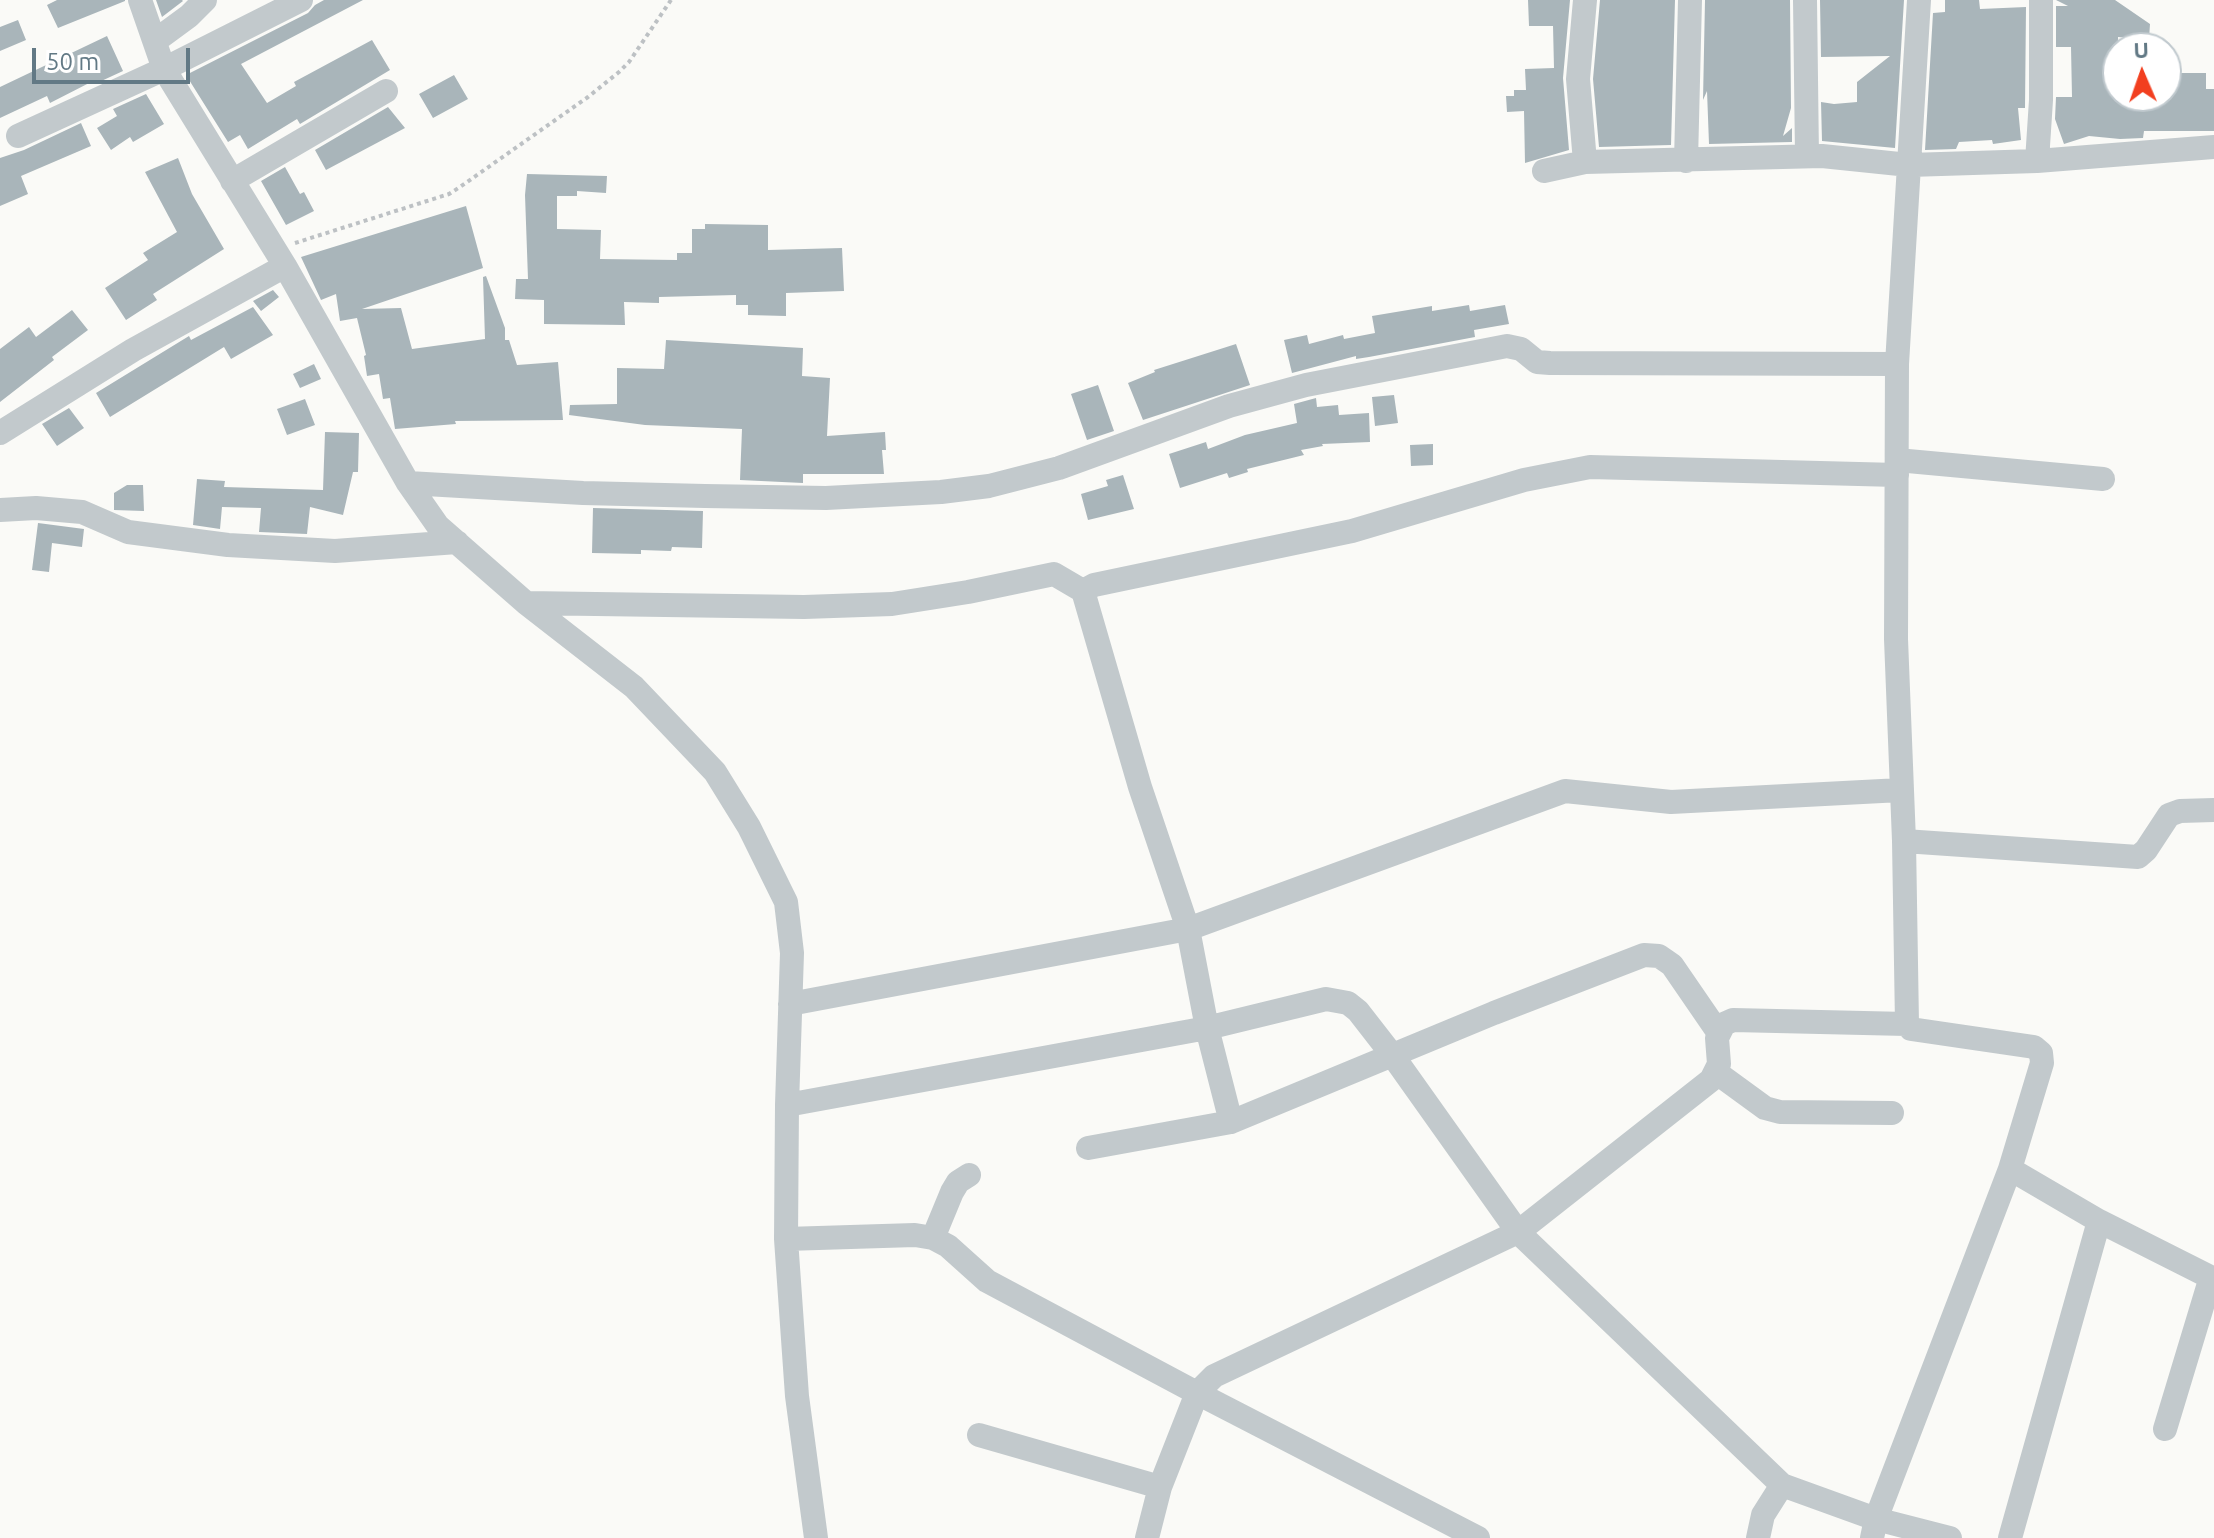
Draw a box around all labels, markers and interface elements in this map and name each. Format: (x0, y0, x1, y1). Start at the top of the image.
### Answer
scale bar (36, 32, 194, 82)
north arrow (2102, 32, 2182, 112)
text: U (2133, 37, 2149, 62)
text: 50 m (46, 48, 99, 75)

